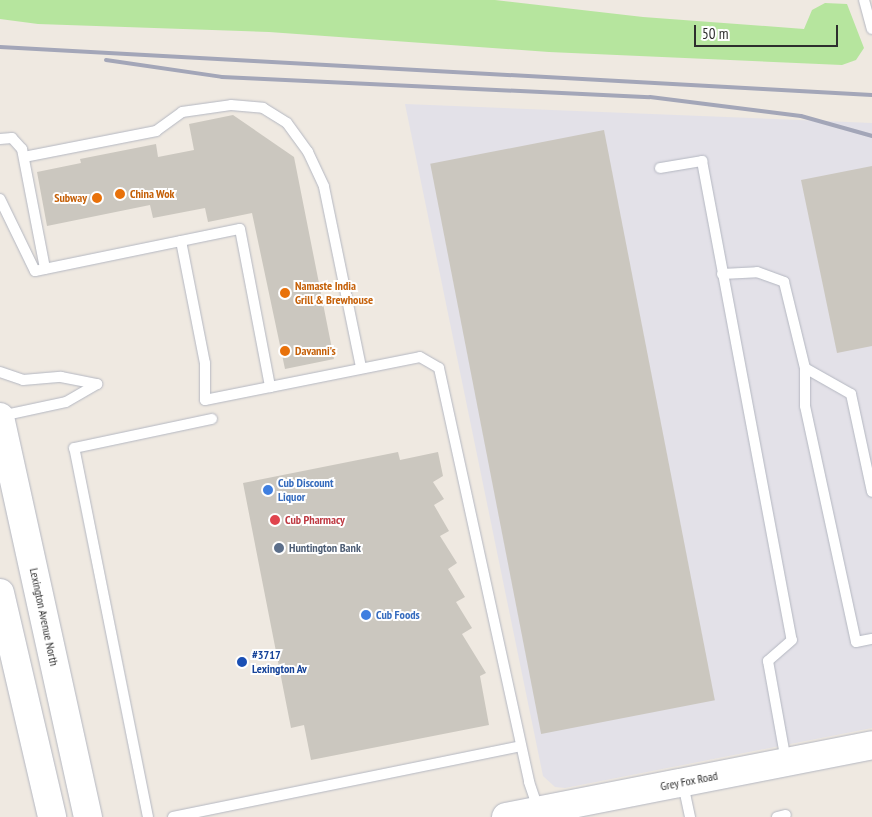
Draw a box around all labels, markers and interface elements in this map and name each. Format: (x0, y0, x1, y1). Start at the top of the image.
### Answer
scale bar (697, 15, 841, 47)
text: 50 m (702, 24, 728, 43)
place label: China Wok (130, 187, 175, 201)
marker: China Wok (114, 188, 126, 200)
place label: Subway (54, 191, 87, 205)
marker: Subway (91, 192, 103, 204)
place label: Namaste India Grill & Brewhouse (295, 279, 373, 307)
marker: Namaste India Grill & Brewhouse (279, 287, 291, 299)
place label: Davanni's (295, 344, 336, 358)
marker: Davanni's (279, 345, 291, 357)
place label: Cub Discount Liquor (278, 476, 333, 504)
marker: Cub Discount Liquor (262, 484, 274, 496)
place label: Cub Pharmacy (285, 513, 345, 527)
marker: Cub Pharmacy (269, 514, 281, 526)
place label: Huntington Bank (289, 541, 361, 555)
marker: Huntington Bank (273, 542, 285, 554)
street label: Lexington Avenue North (27, 567, 61, 667)
place label: Cub Foods (376, 608, 420, 622)
marker: Cub Foods (360, 609, 372, 621)
place label: #3717 Lexington Av (252, 648, 307, 676)
marker: #3717 Lexington Av (236, 656, 248, 668)
street label: Grey Fox Road (659, 768, 719, 794)

